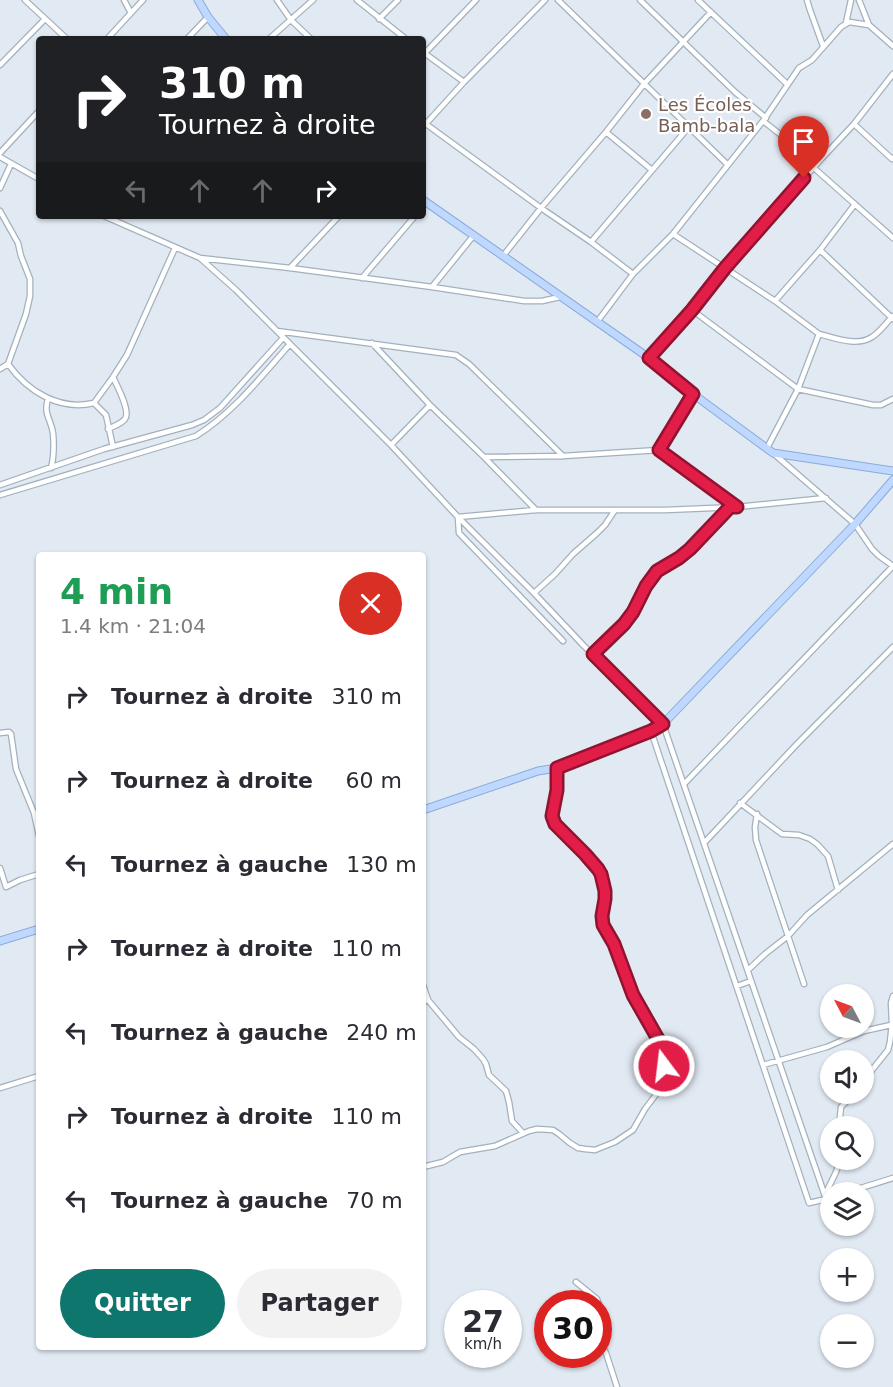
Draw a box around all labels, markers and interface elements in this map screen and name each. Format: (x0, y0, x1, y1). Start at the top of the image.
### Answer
text: 310 m (159, 59, 305, 108)
icon: right (60, 60, 138, 138)
place label: Les Écoles Bamb-bala (658, 94, 755, 136)
marker: Les Écoles Bamb-bala (639, 107, 653, 121)
text: Tournez à droite (159, 109, 376, 140)
pin (778, 116, 829, 178)
icon: arrive (787, 125, 820, 158)
icon: left (120, 174, 153, 207)
icon: ahead (183, 174, 216, 207)
icon: ahead (246, 174, 279, 207)
icon: right (309, 174, 342, 207)
text: 4 min (60, 571, 173, 612)
button: close (339, 572, 402, 635)
text: 1.4 km · 21:04 (60, 614, 206, 638)
icon: right (60, 680, 93, 713)
text: Tournez à droite (111, 684, 313, 709)
text: 310 m (332, 684, 402, 709)
icon: right (60, 764, 93, 797)
text: Tournez à droite (111, 768, 313, 793)
text: 60 m (346, 768, 402, 793)
icon: left (60, 848, 93, 881)
text: Tournez à gauche (111, 852, 328, 877)
text: 130 m (346, 852, 417, 877)
icon: right (60, 932, 93, 965)
text: Tournez à droite (111, 936, 313, 961)
text: 110 m (332, 936, 402, 961)
north arrow (820, 984, 874, 1038)
map controls (820, 984, 874, 1368)
icon: left (60, 1016, 93, 1049)
text: Tournez à gauche (111, 1020, 328, 1045)
text: 240 m (346, 1020, 417, 1045)
position arrow (632, 1034, 696, 1098)
button: sound (820, 1050, 874, 1104)
icon: right (60, 1100, 93, 1133)
text: Tournez à droite (111, 1104, 313, 1129)
text: 110 m (332, 1104, 402, 1129)
button: search (820, 1116, 874, 1170)
button: layers (820, 1182, 874, 1236)
icon: left (60, 1184, 93, 1217)
text: Tournez à gauche (111, 1188, 328, 1213)
text: 70 m (346, 1188, 403, 1213)
button: + (820, 1248, 874, 1302)
button: Quitter (60, 1269, 225, 1338)
button: Partager (237, 1269, 402, 1338)
speed limit sign: 30 (534, 1290, 612, 1368)
text: 27 (462, 1304, 504, 1339)
button: − (820, 1314, 874, 1368)
text: km/h (464, 1335, 502, 1353)

